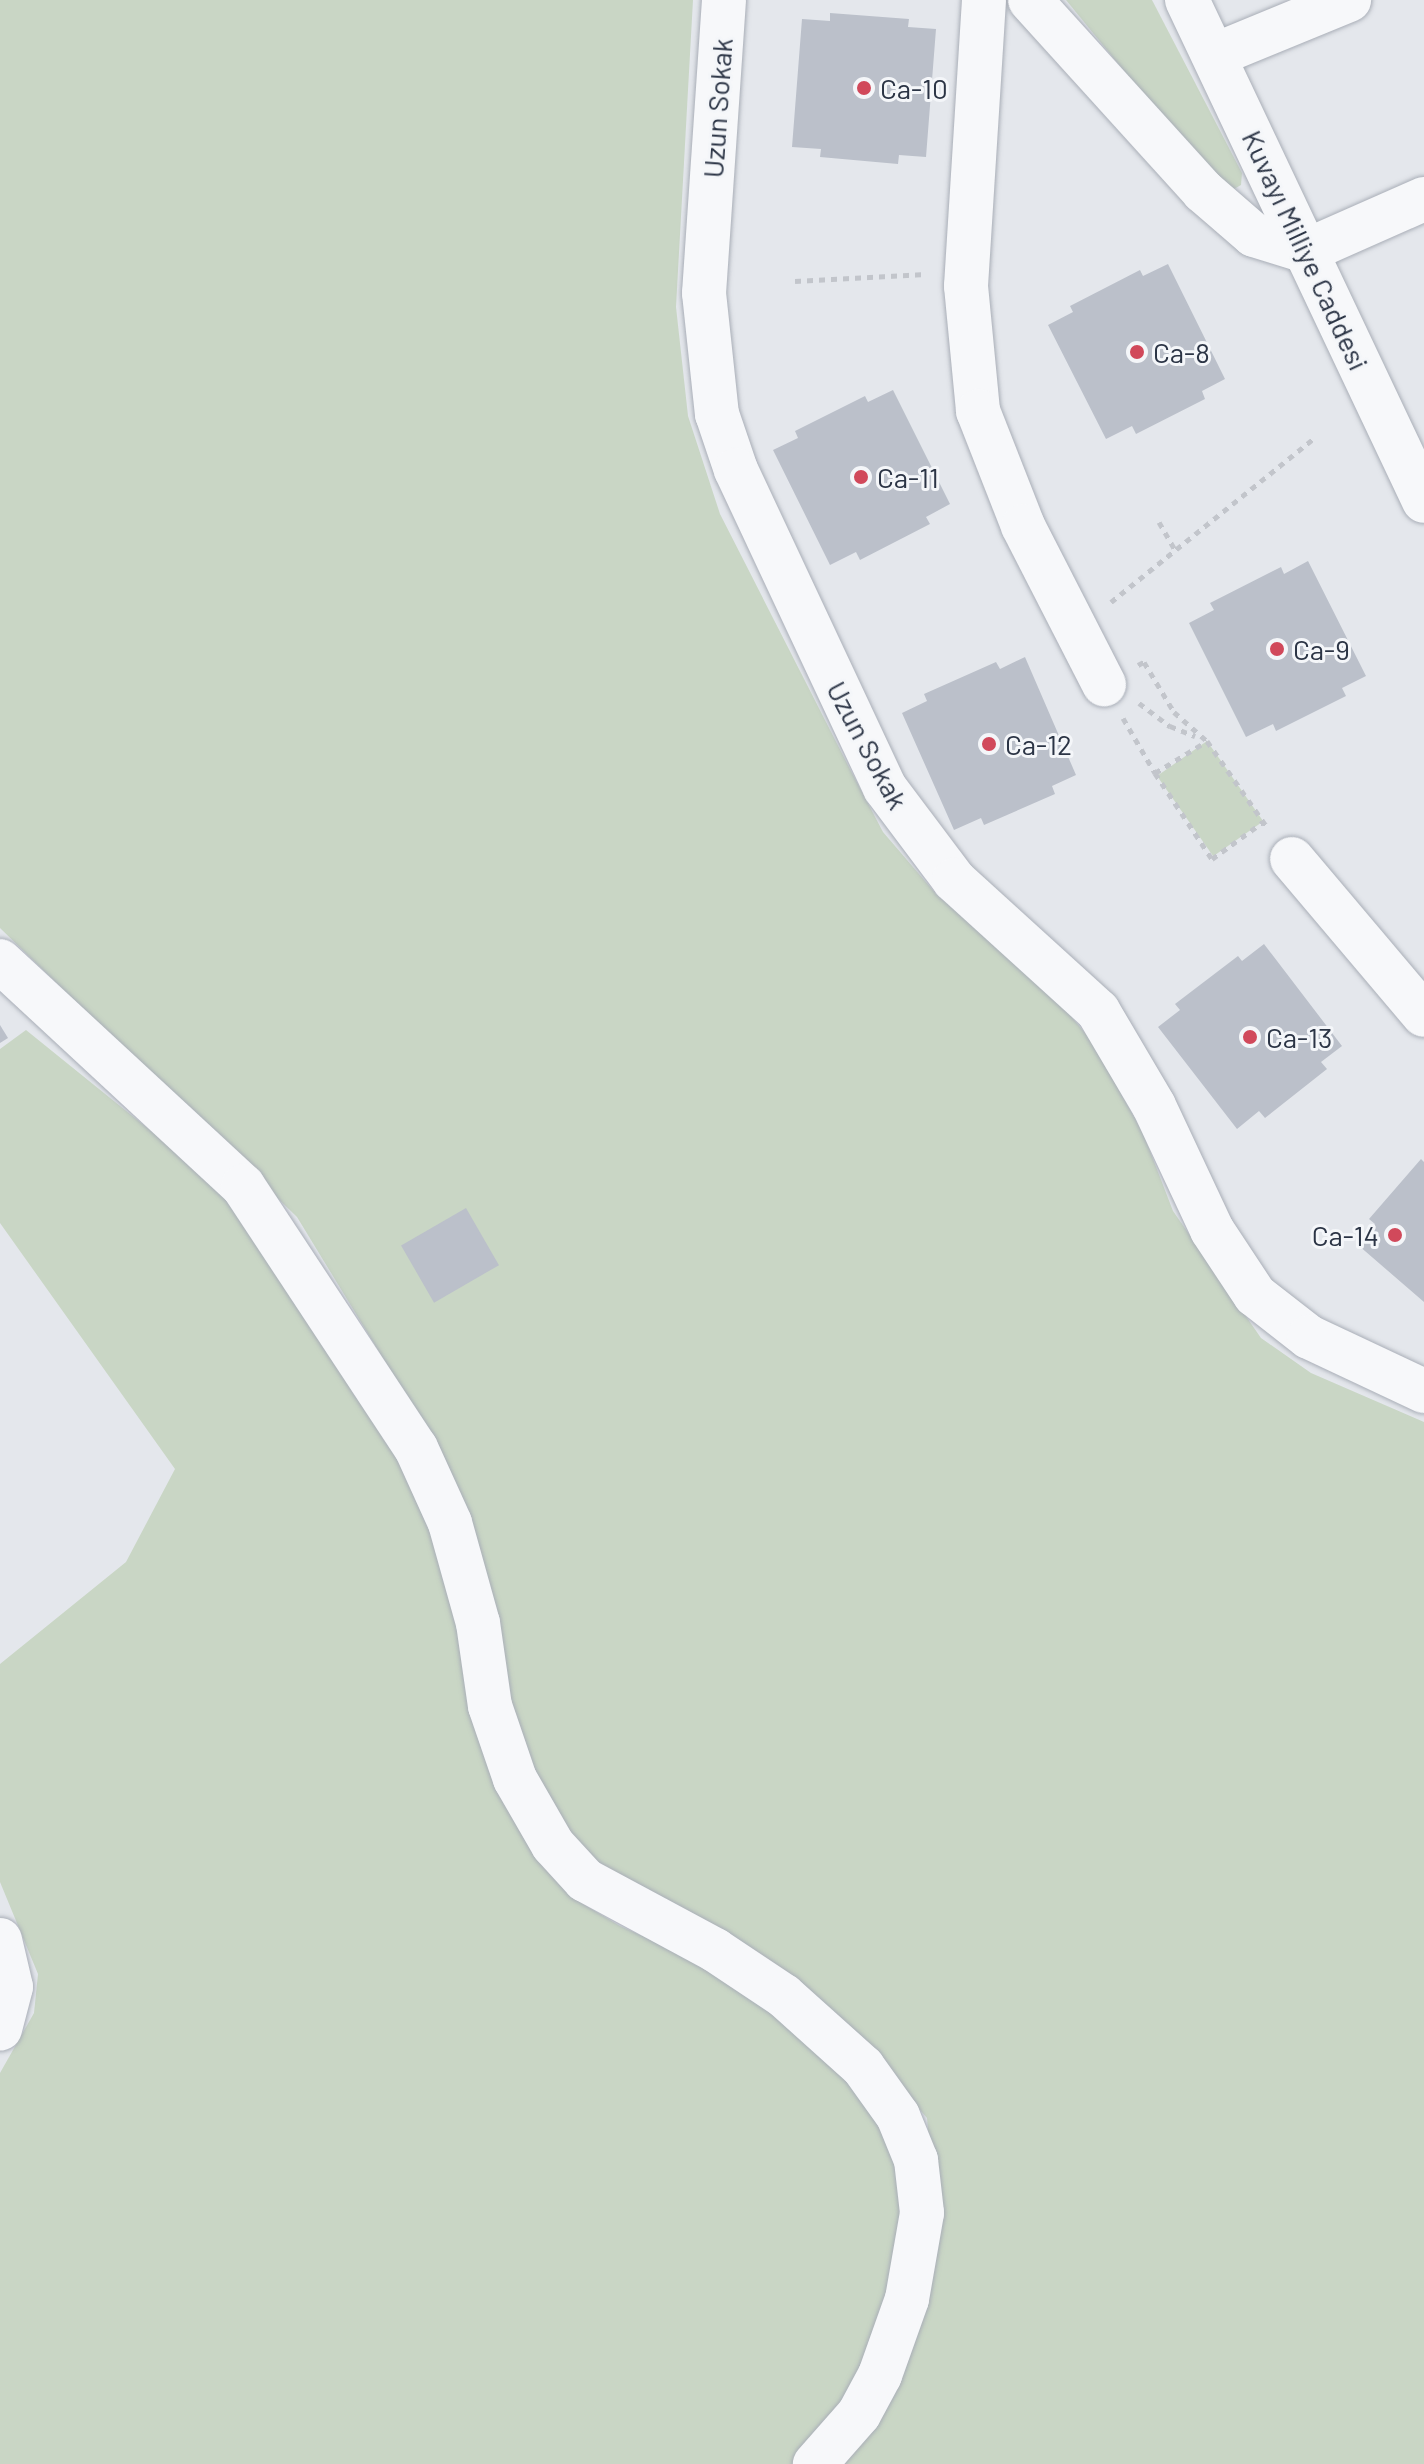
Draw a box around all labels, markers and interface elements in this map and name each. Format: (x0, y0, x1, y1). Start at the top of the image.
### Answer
street label: Uzun Sokak (695, 37, 739, 179)
place label: Ca-10 (880, 71, 948, 105)
marker: Ca-10 (855, 79, 873, 97)
street label: Kuvayı Milliye Caddesi (1236, 125, 1376, 375)
place label: Ca-8 (1153, 335, 1210, 369)
marker: Ca-8 (1128, 343, 1146, 361)
place label: Ca-11 (877, 460, 939, 494)
marker: Ca-11 (852, 468, 870, 486)
place label: Ca-9 (1293, 632, 1350, 666)
marker: Ca-9 (1268, 640, 1286, 658)
street label: Uzun Sokak (820, 675, 916, 815)
place label: Ca-12 (1005, 727, 1072, 761)
marker: Ca-12 (980, 735, 998, 753)
place label: Ca-13 (1266, 1020, 1332, 1054)
marker: Ca-13 (1241, 1028, 1259, 1046)
place label: Ca-14 (1312, 1218, 1379, 1252)
marker: Ca-14 (1386, 1226, 1404, 1244)

